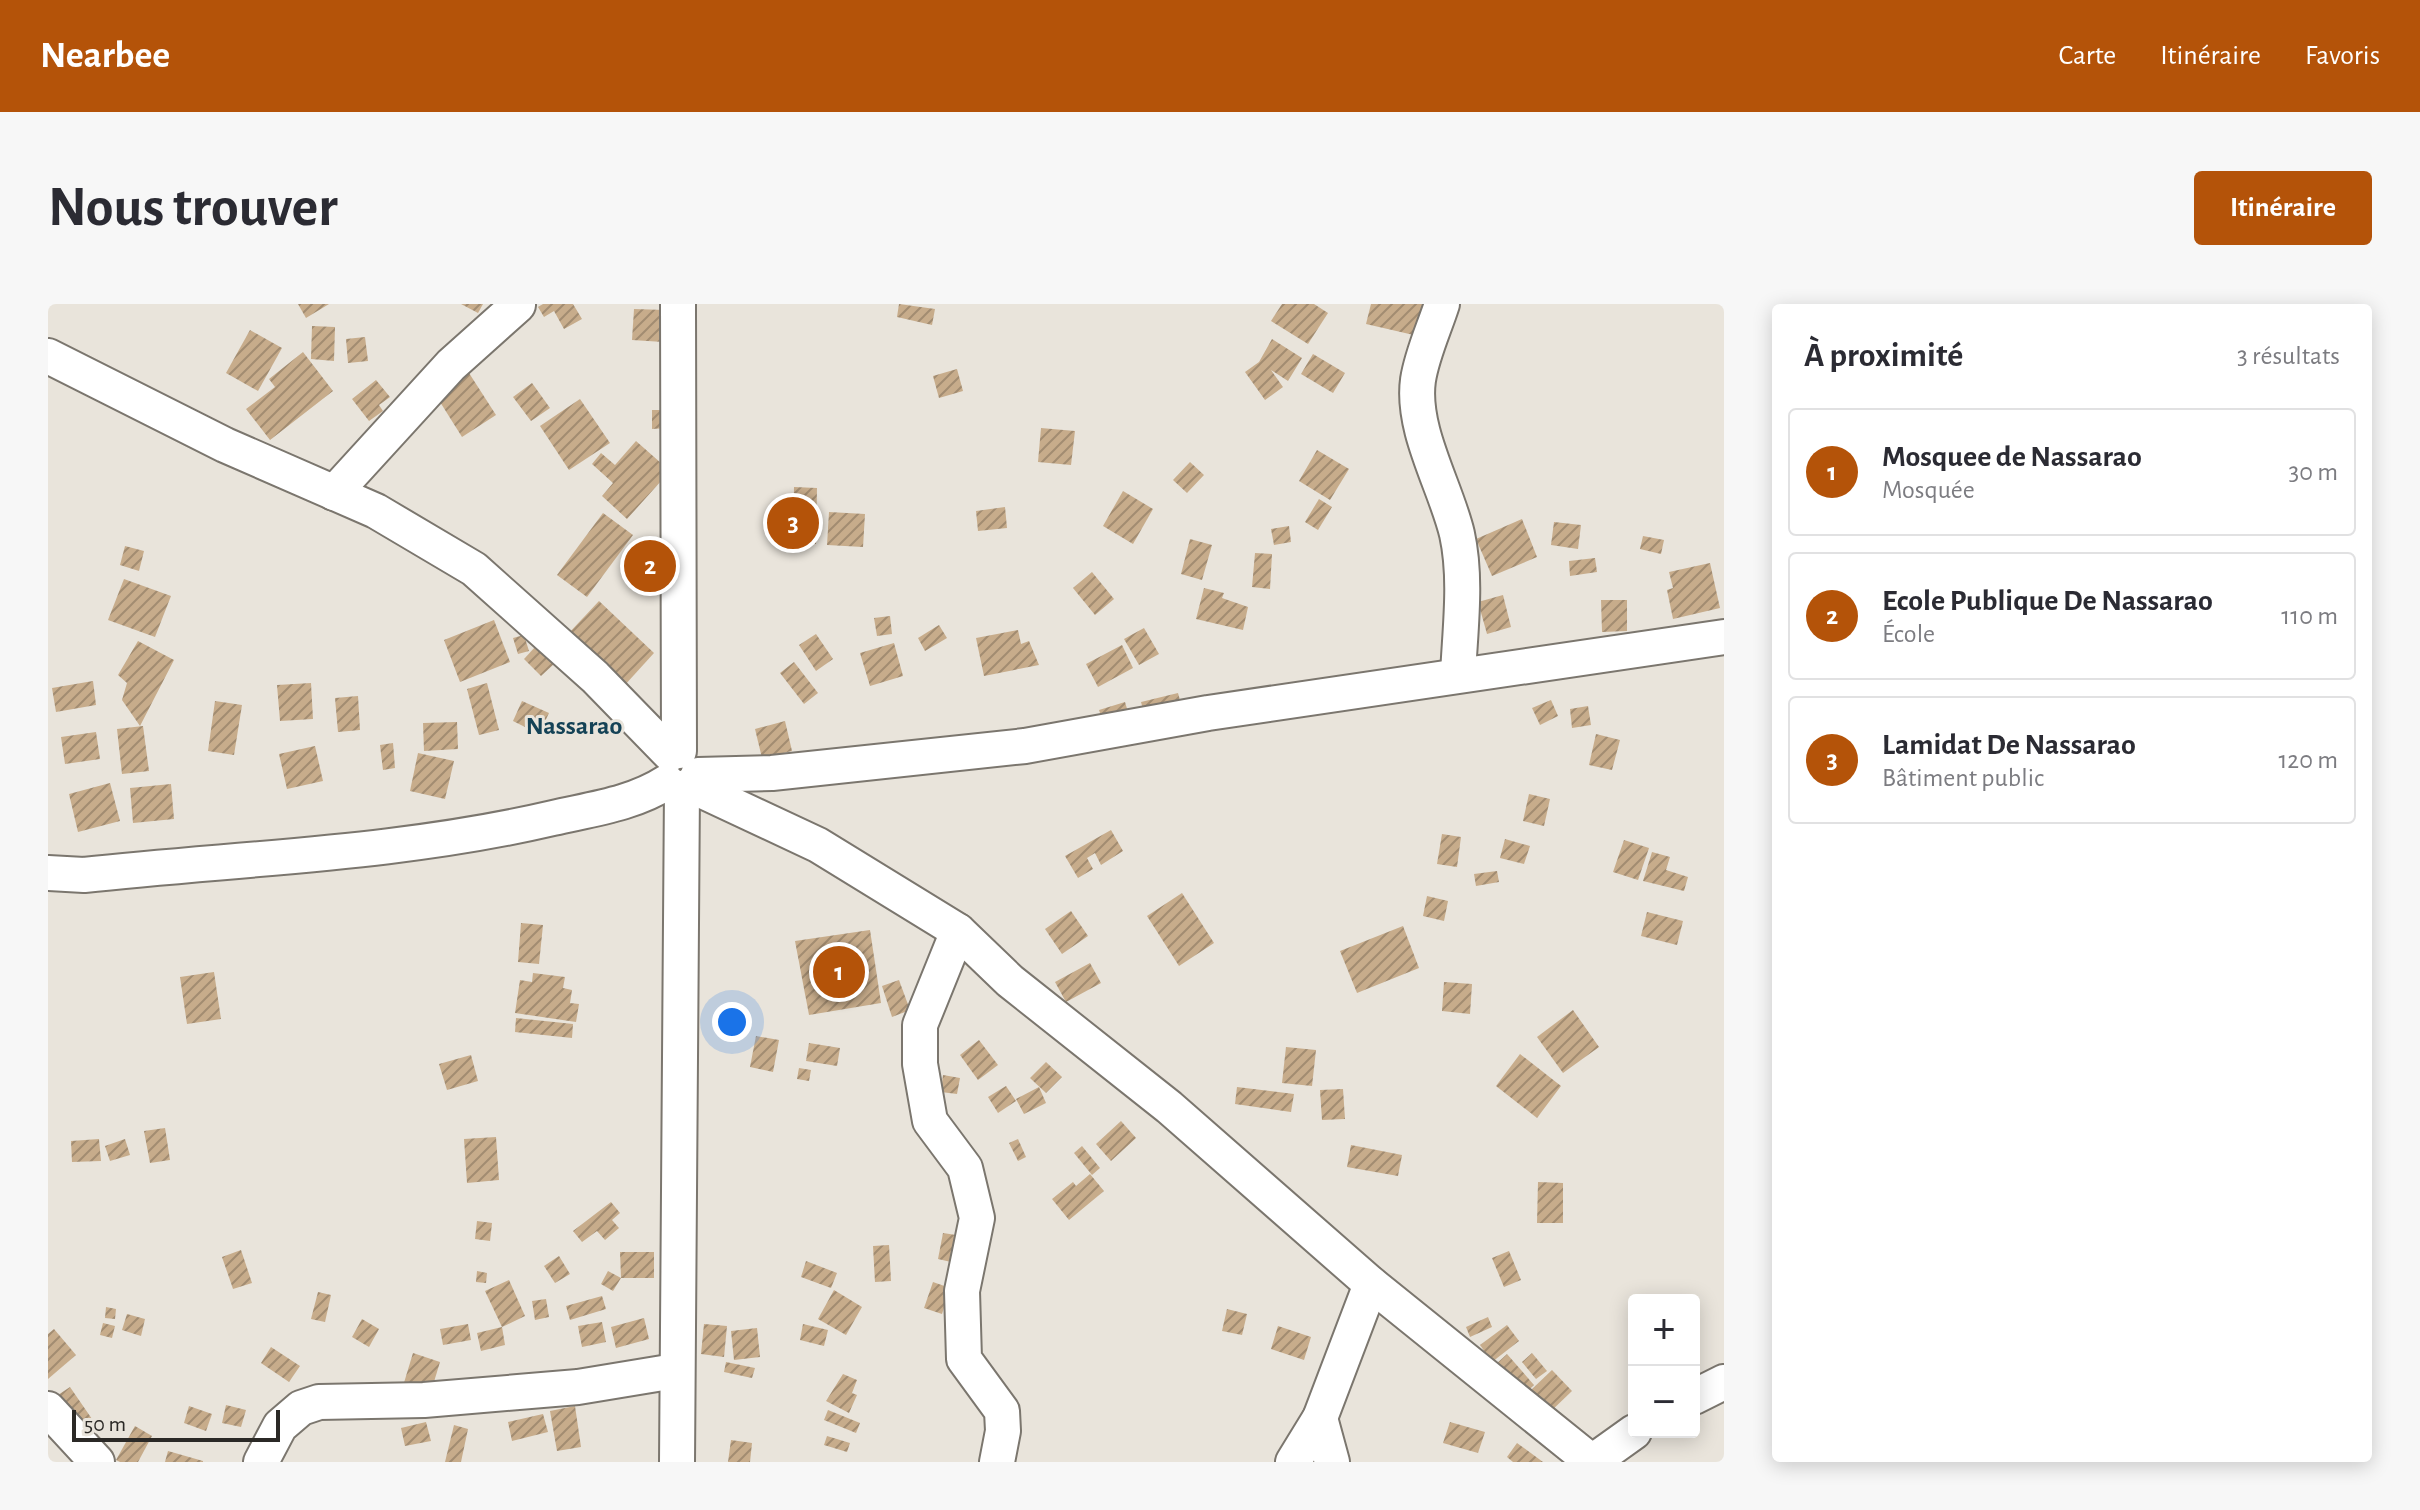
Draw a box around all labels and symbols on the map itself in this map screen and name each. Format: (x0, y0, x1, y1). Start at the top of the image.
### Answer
pin: 3 (767, 493, 819, 553)
pin: 2 (624, 536, 676, 596)
district label: Nassarao (526, 713, 622, 739)
pin: 1 (813, 942, 865, 1002)
your location (712, 1002, 752, 1042)
scale bar (72, 1406, 280, 1442)

